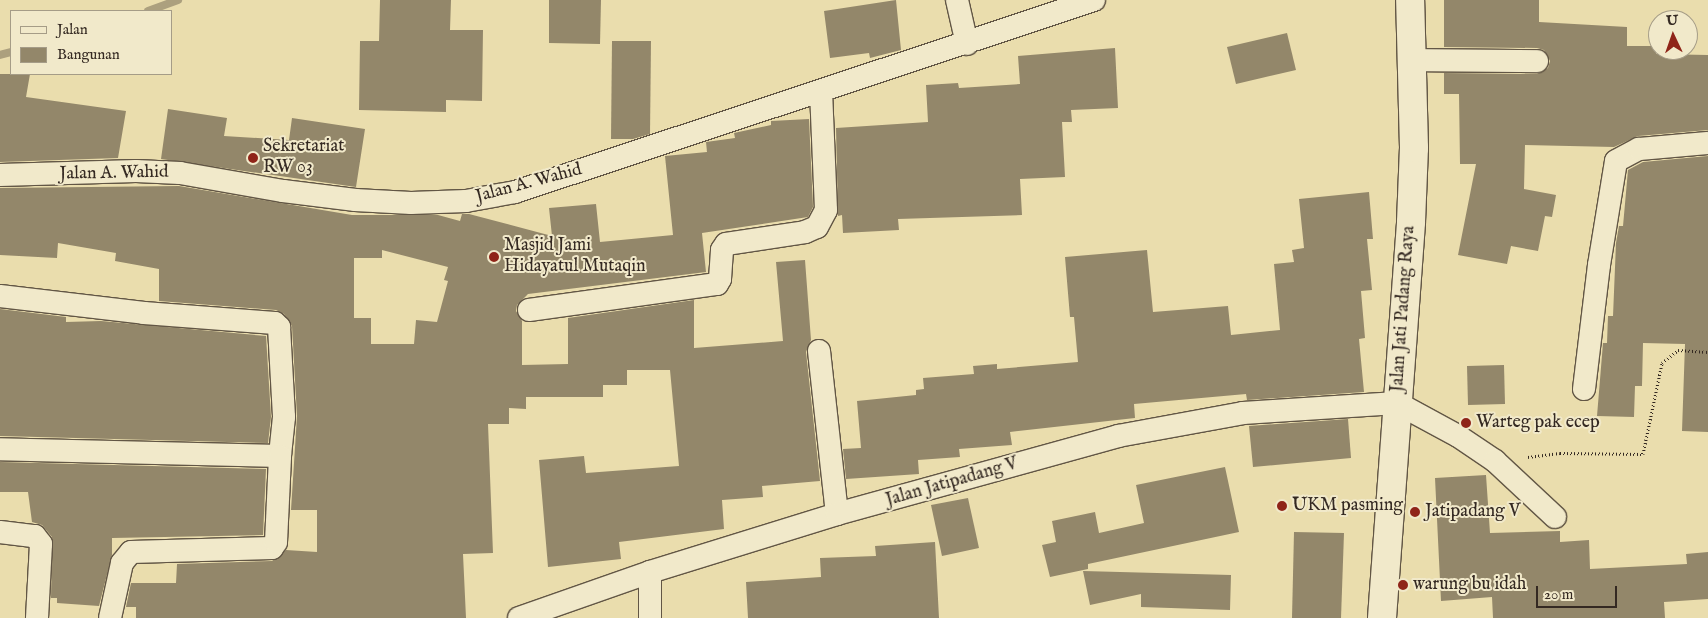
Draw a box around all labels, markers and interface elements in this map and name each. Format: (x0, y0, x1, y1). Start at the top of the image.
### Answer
legend (10, 10, 172, 75)
north arrow (1648, 10, 1698, 60)
text: U (1666, 12, 1679, 30)
text: Jalan (57, 20, 88, 39)
text: Bangunan (57, 45, 120, 64)
place label: Sekretariat RW 03 (263, 137, 344, 180)
marker: Sekretariat RW 03 (247, 152, 259, 164)
street label: Jalan A. Wahid (474, 159, 584, 209)
street label: Jalan A. Wahid (59, 162, 169, 186)
street label: Jalan Jati Padang Raya (1387, 225, 1421, 393)
place label: Masjid Jami Hidayatul Mutaqin (504, 236, 646, 278)
marker: Masjid Jami Hidayatul Mutaqin (488, 251, 500, 263)
place label: Warteg pak ecep (1476, 412, 1600, 434)
marker: Warteg pak ecep (1460, 417, 1472, 429)
street label: Jalan Jatipadang V (883, 454, 1021, 512)
place label: UKM pasming (1292, 495, 1403, 517)
marker: UKM pasming (1276, 500, 1288, 512)
place label: Jatipadang V (1425, 501, 1521, 523)
marker: Jatipadang V (1409, 506, 1421, 518)
place label: warung bu idah (1413, 574, 1526, 596)
scale bar (1538, 576, 1619, 608)
marker: warung bu idah (1397, 579, 1409, 591)
text: 20 m (1544, 585, 1573, 604)

